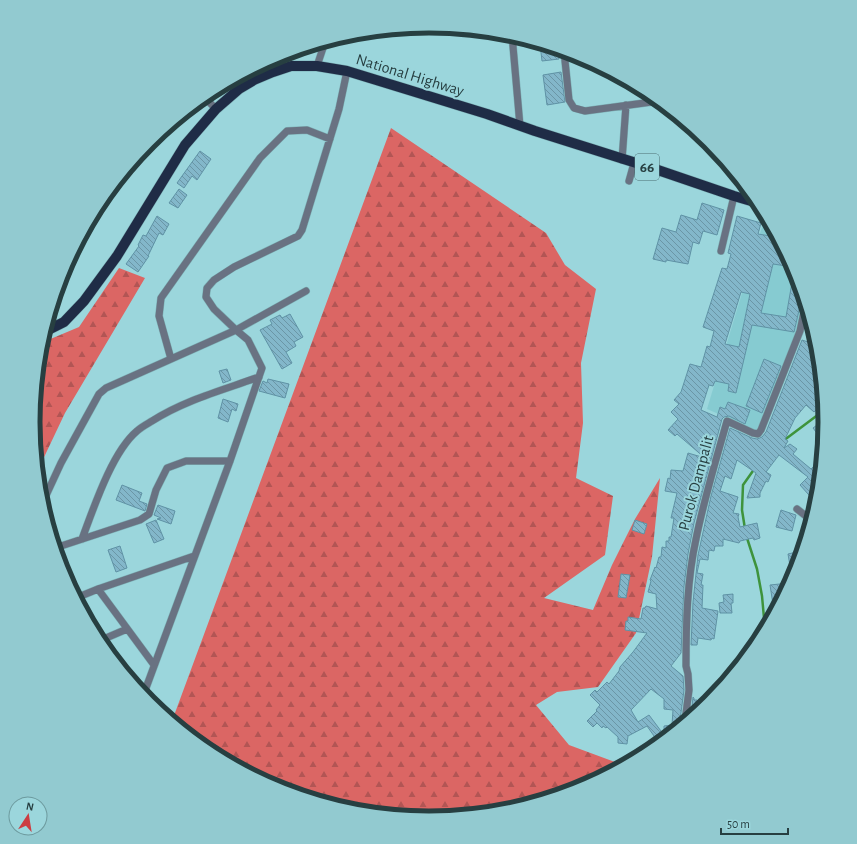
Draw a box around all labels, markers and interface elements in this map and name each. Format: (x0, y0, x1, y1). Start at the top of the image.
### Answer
street label: National Highway (354, 51, 466, 100)
road number: 66 (635, 154, 659, 180)
street label: Purok Dampalit (676, 434, 716, 532)
north arrow (8, 796, 48, 836)
text: N (25, 801, 35, 813)
scale bar (721, 810, 788, 836)
text: 50 m (727, 818, 750, 830)

